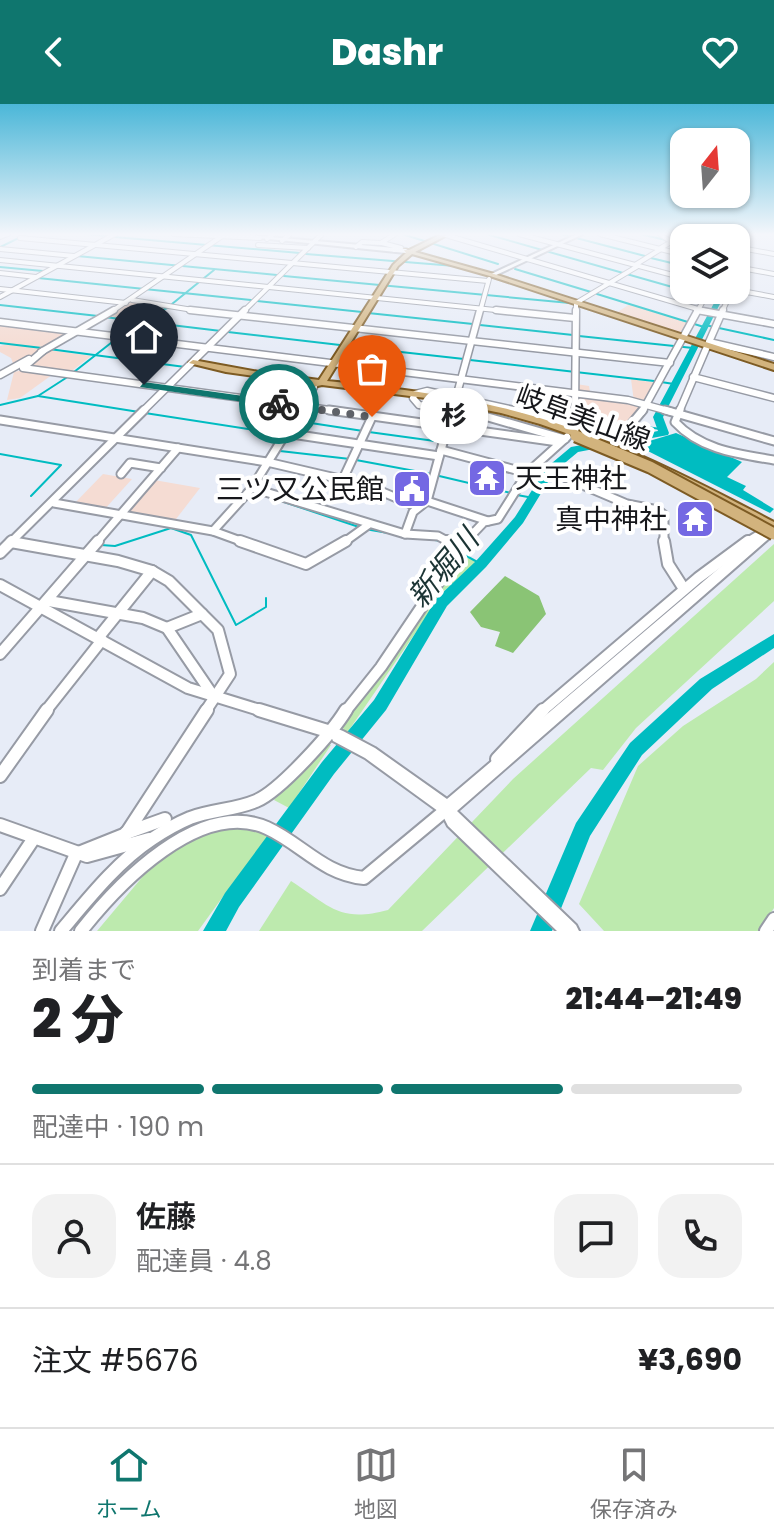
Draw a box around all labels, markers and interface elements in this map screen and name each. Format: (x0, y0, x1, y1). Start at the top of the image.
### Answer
text: Dashr (331, 27, 443, 78)
icon: back (32, 30, 76, 74)
icon: heart (698, 30, 742, 74)
north arrow (670, 128, 750, 208)
map controls (670, 128, 750, 304)
button: layers (670, 224, 750, 304)
pin (110, 303, 178, 385)
icon: home (122, 315, 166, 359)
pin (338, 335, 406, 417)
icon: bag (350, 347, 394, 391)
courier (239, 364, 319, 444)
street label: 岐阜美山線 (511, 376, 655, 460)
icon: bike (257, 382, 301, 426)
callout: 杉 (420, 389, 488, 445)
text: 杉 (441, 398, 467, 434)
temple icon: 天王神社 (466, 457, 508, 499)
place label: 天王神社 (515, 459, 627, 498)
public building icon: 三ツ又公民館 (391, 468, 433, 510)
place label: 三ツ又公民館 (216, 470, 384, 509)
temple icon: 真中神社 (674, 498, 716, 540)
place label: 真中神社 (555, 500, 667, 539)
water label: 新堀川 (398, 517, 490, 616)
text: 到着まで (32, 952, 136, 988)
text: 21:44–21:49 (565, 977, 742, 1020)
text: 2 分 (32, 983, 124, 1056)
text: 配達中 · 190 m (32, 1109, 204, 1145)
button: person (32, 1194, 116, 1278)
button: chat (554, 1194, 638, 1278)
button: phone (658, 1194, 742, 1278)
text: 佐藤 (136, 1195, 196, 1238)
text: 配達員 · 4.8 (136, 1243, 272, 1279)
text: ¥3,690 (638, 1338, 742, 1381)
text: 注文 #5676 (32, 1339, 199, 1382)
tab: ホーム (96, 1443, 161, 1526)
tab: 地図 (354, 1443, 398, 1526)
tab: 保存済み (590, 1443, 678, 1526)

